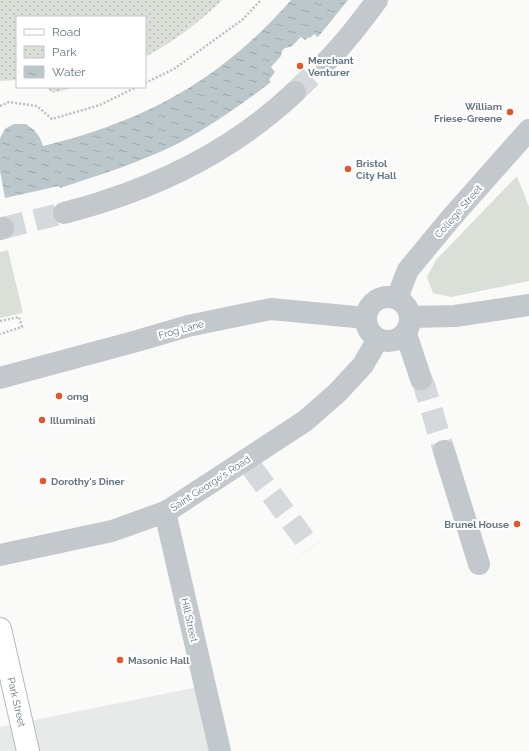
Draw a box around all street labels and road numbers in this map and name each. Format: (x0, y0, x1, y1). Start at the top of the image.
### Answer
street label: College Street (432, 182, 485, 240)
street label: Frog Lane (157, 318, 205, 341)
street label: Saint George's Road (168, 454, 252, 513)
street label: Hill Street (179, 597, 200, 644)
street label: Park Street (5, 676, 28, 729)

